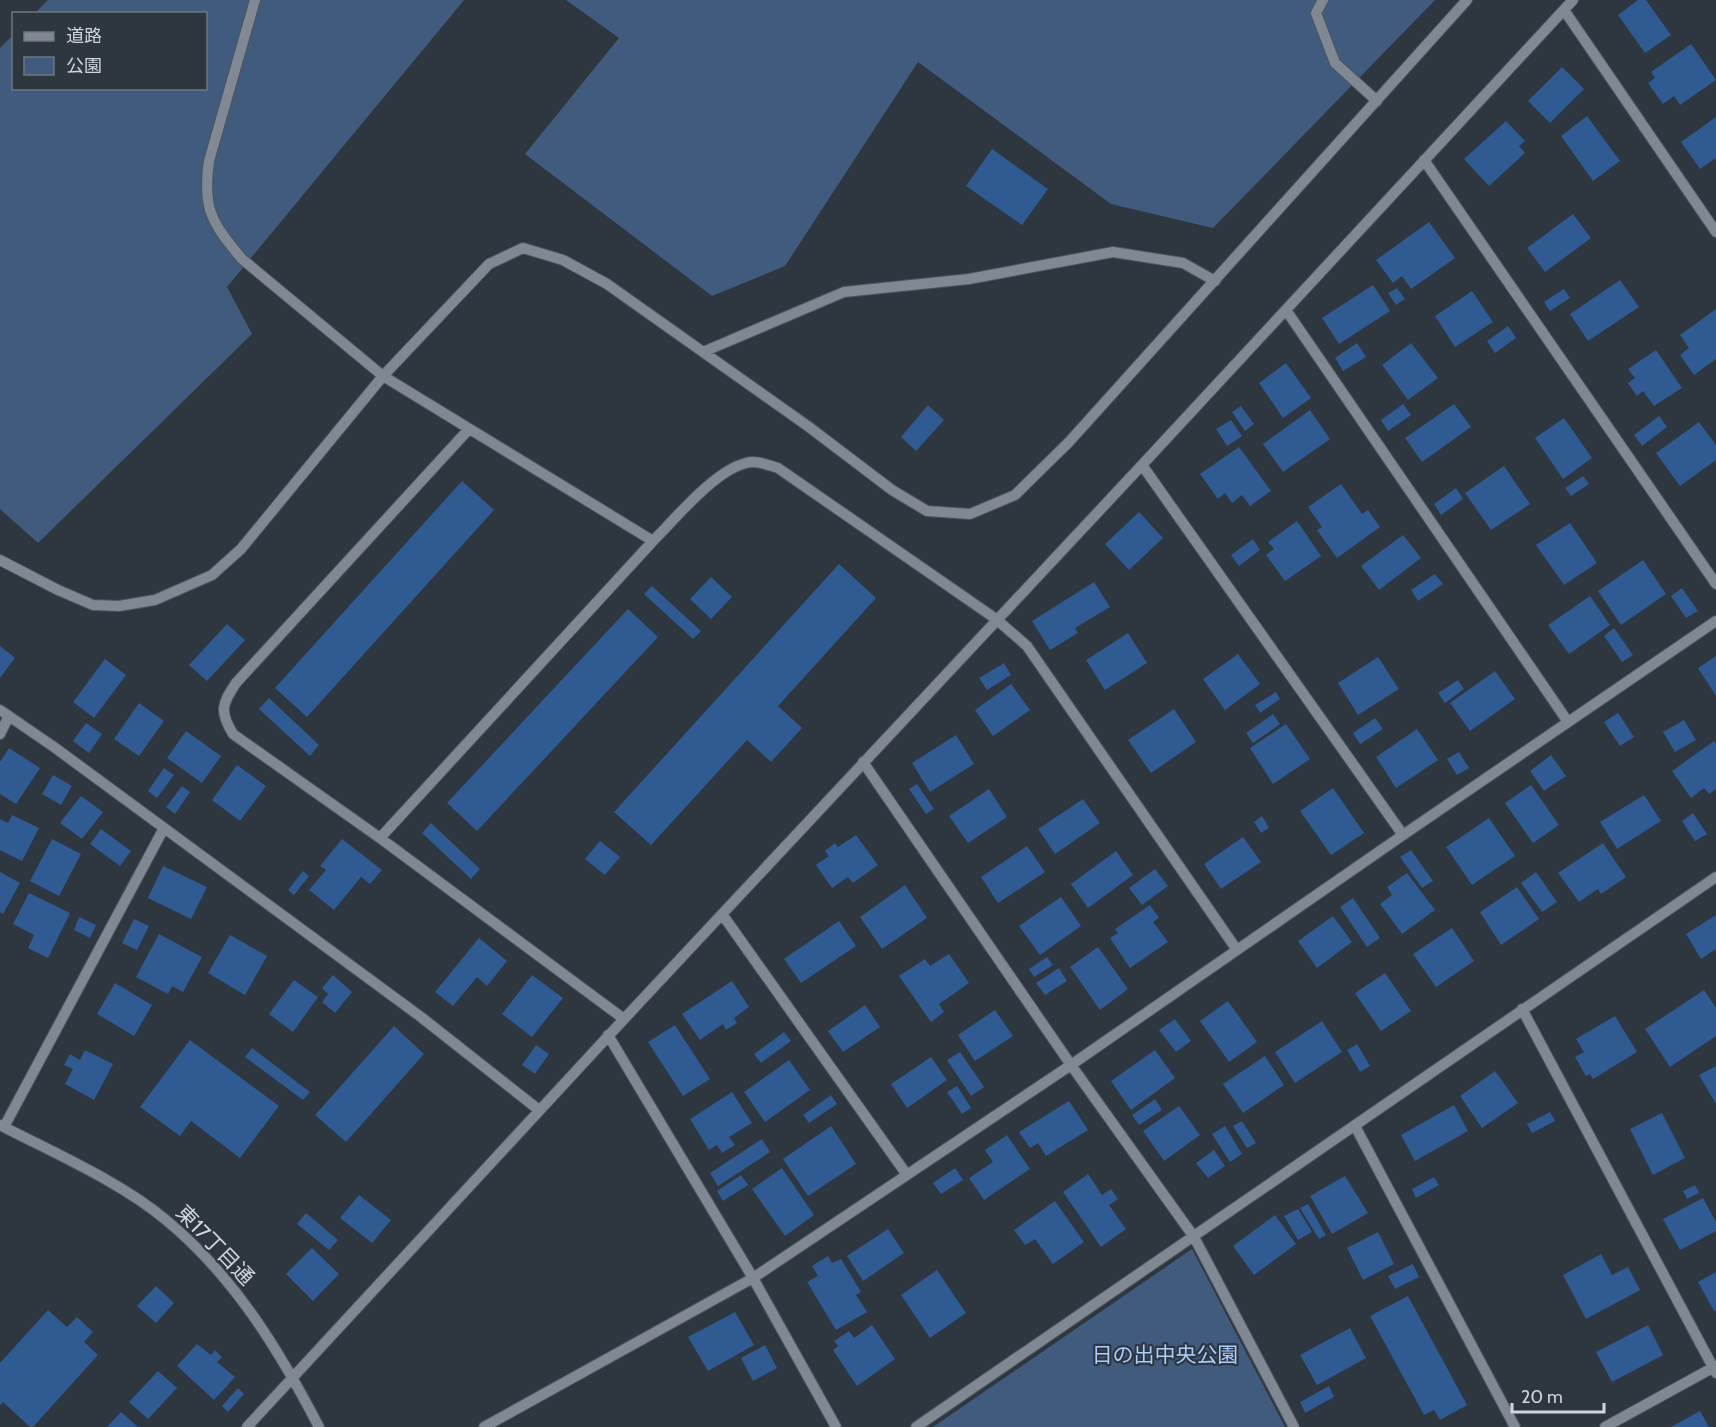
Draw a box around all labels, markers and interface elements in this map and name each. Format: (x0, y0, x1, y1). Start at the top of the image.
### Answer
legend (12, 12, 207, 90)
text: 道路 (66, 25, 102, 47)
text: 公園 (66, 55, 102, 77)
street label: 東17丁目通 (171, 1199, 260, 1290)
park label: 日の出中央公園 (1092, 1342, 1239, 1367)
scale bar (1512, 1376, 1604, 1414)
text: 20 m (1521, 1386, 1563, 1408)

